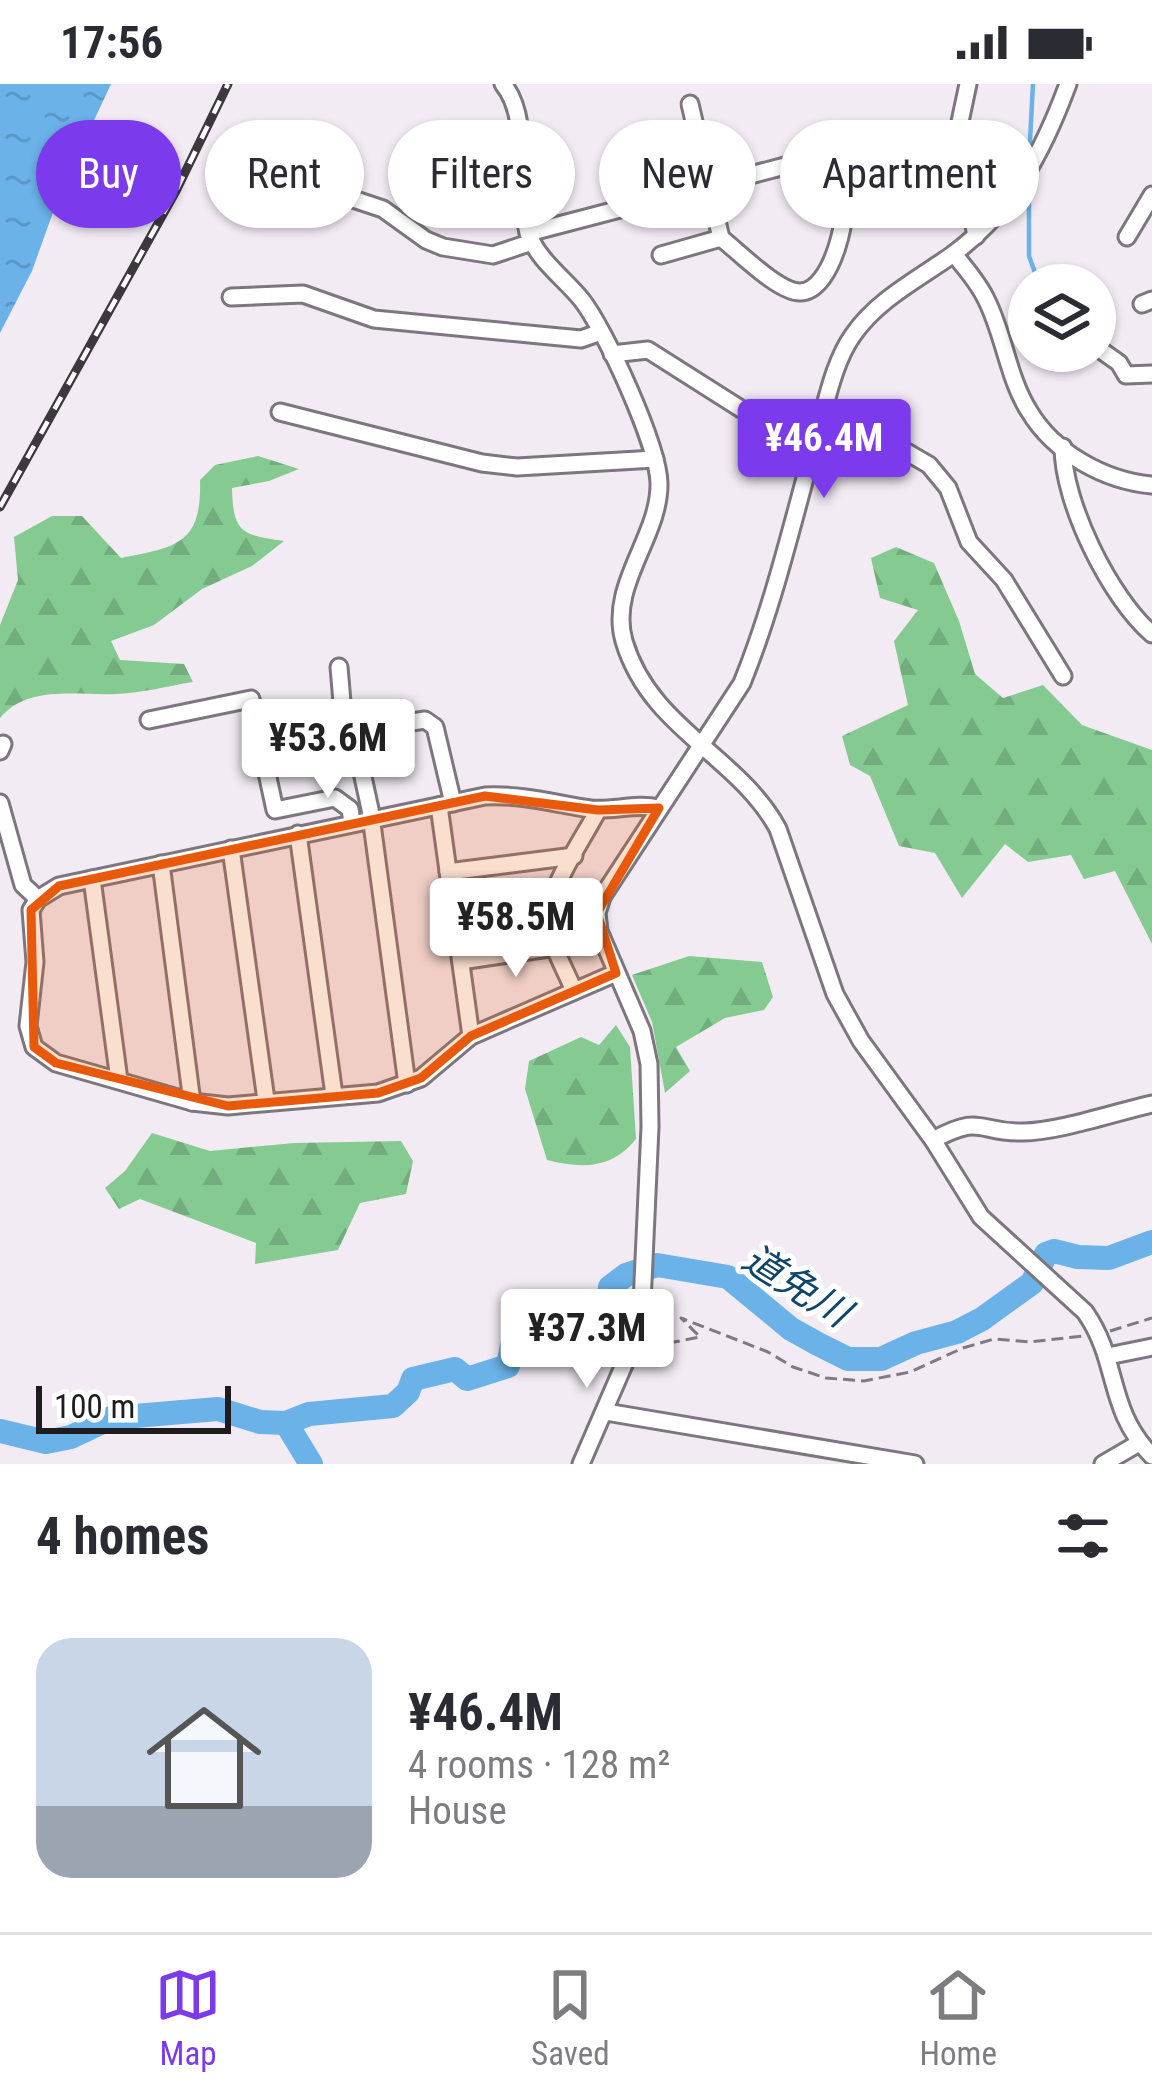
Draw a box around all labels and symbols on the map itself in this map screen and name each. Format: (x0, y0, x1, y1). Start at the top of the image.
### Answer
pin: ¥46.4M (726, 399, 922, 501)
pin: ¥53.6M (230, 699, 426, 801)
pin: ¥58.5M (418, 878, 614, 980)
water label: 道免川 (735, 1235, 862, 1338)
pin: ¥37.3M (489, 1289, 685, 1391)
scale bar (36, 1380, 231, 1433)

